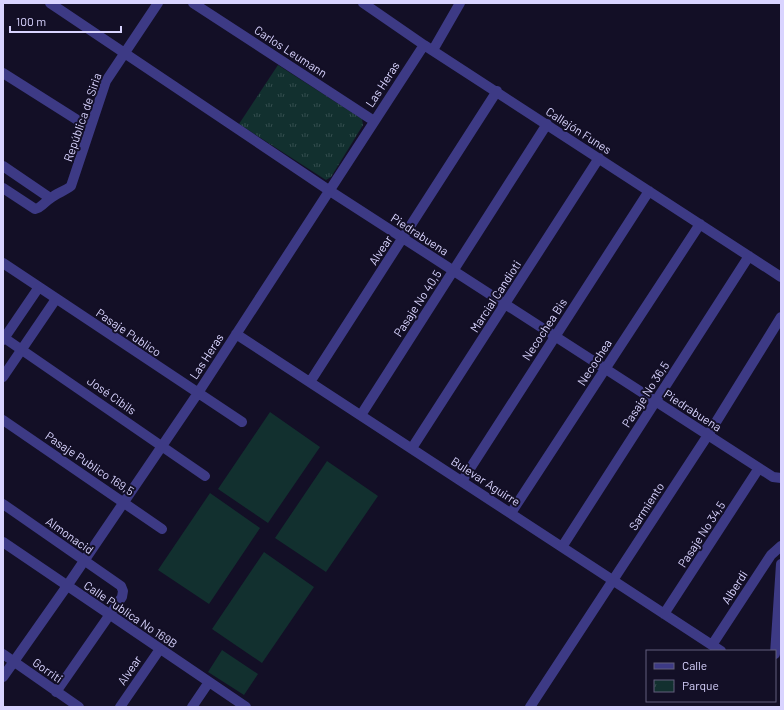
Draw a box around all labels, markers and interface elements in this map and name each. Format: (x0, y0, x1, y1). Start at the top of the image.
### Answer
scale bar (10, 8, 121, 34)
text: 100 m (16, 14, 46, 28)
street label: Carlos Leumann (252, 22, 330, 80)
street label: Las Heras (362, 58, 402, 109)
street label: República de Siria (60, 71, 104, 163)
street label: Callejón Funes (544, 104, 614, 156)
street label: Piedrabuena (389, 210, 451, 258)
street label: Alvear (365, 232, 395, 267)
street label: Marcial Candioti (467, 257, 523, 335)
street label: Pasaje No 40,5 (390, 267, 444, 339)
street label: Necochea Bis (519, 295, 569, 363)
street label: Pasaje Publico (94, 305, 164, 359)
street label: Las Heras (186, 330, 226, 381)
street label: Necochea (574, 336, 614, 388)
street label: Pasaje No 36,5 (619, 358, 671, 430)
street label: José Cibils (85, 373, 139, 417)
street label: Piedrabuena (662, 386, 724, 434)
street label: Pasaje Publico 169,5 (43, 428, 137, 498)
street label: Bulevar Aguirre (449, 454, 523, 508)
street label: Sarmiento (625, 480, 667, 532)
street label: Pasaje No 34,5 (674, 498, 728, 570)
street label: Almonacid (44, 514, 96, 556)
street label: Alberdi (718, 568, 750, 606)
street label: Calle Publica No 169B (82, 578, 180, 650)
legend (646, 650, 776, 702)
street label: Alvear (114, 652, 144, 687)
street label: Gorriti (30, 655, 66, 685)
text: Calle (682, 658, 707, 672)
text: Parque (682, 678, 719, 692)

